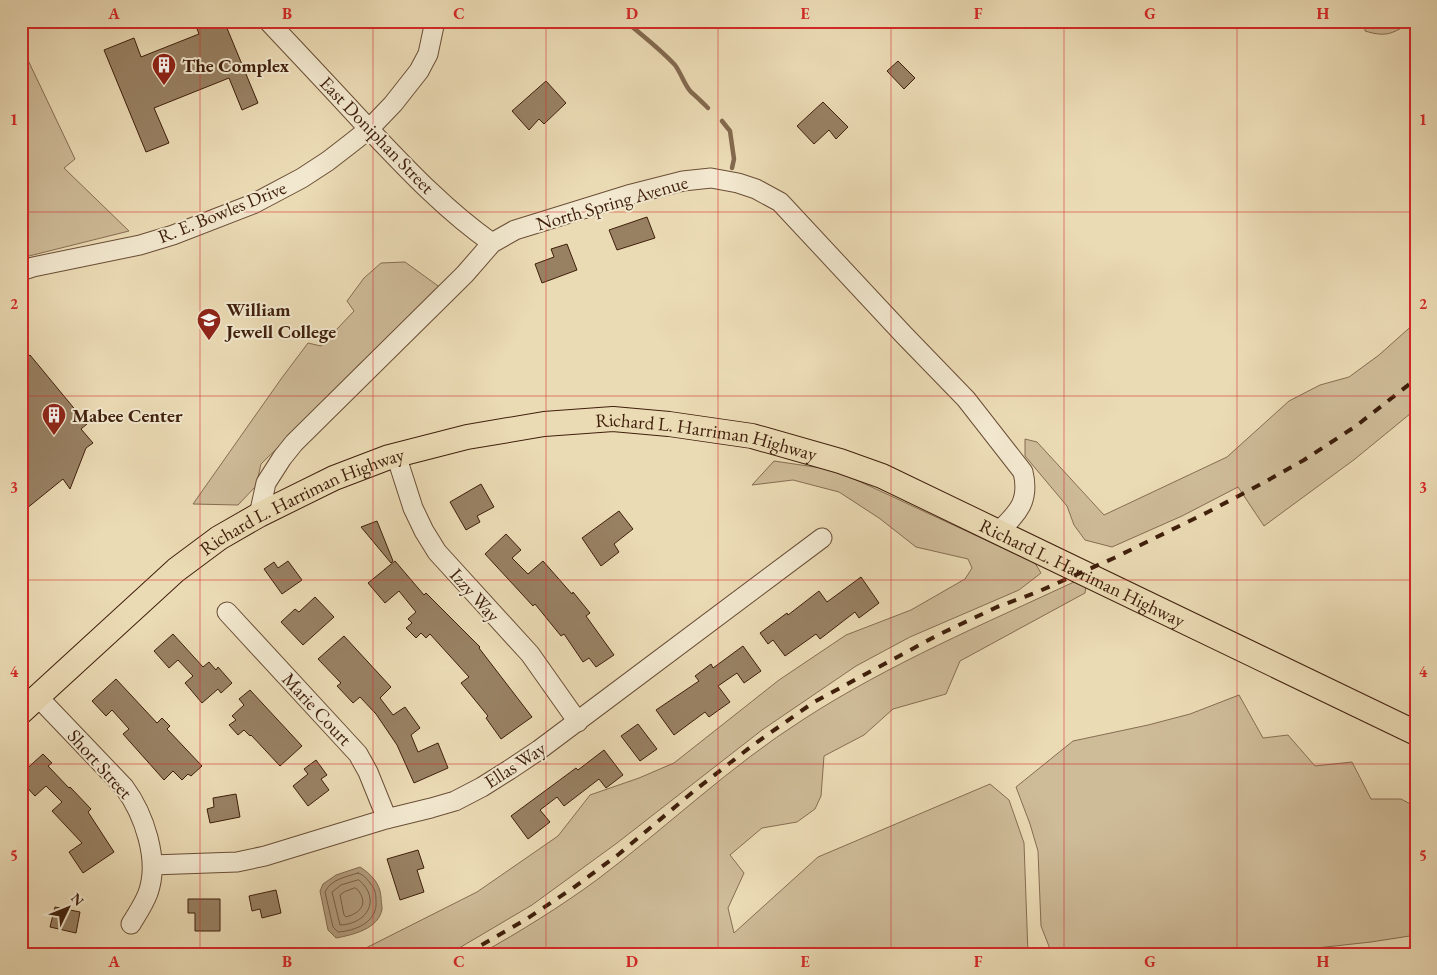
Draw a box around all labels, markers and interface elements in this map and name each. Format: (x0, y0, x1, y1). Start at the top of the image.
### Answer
text: A (107, 3, 120, 24)
text: B (282, 3, 292, 24)
text: C (453, 3, 465, 24)
text: D (626, 3, 638, 24)
text: E (800, 3, 810, 24)
text: F (974, 3, 983, 24)
text: G (1144, 3, 1156, 24)
text: H (1317, 3, 1330, 24)
building icon: The Complex (151, 52, 177, 86)
place label: The Complex (182, 53, 290, 78)
street label: East Doniphan Street (314, 71, 440, 199)
text: 1 (10, 109, 18, 130)
text: 1 (1419, 109, 1427, 130)
street label: North Spring Avenue (533, 169, 691, 237)
street label: R. E. Bowles Drive (154, 175, 290, 249)
text: 2 (10, 293, 19, 314)
text: 2 (1419, 293, 1428, 314)
place label: William Jewell College (224, 297, 336, 344)
school or university icon: William Jewell College (196, 307, 222, 341)
building icon: Mabee Center (41, 402, 67, 436)
place label: Mabee Center (72, 403, 183, 428)
street label: Richard L. Harriman Highway (594, 406, 821, 467)
street label: Richard L. Harriman Highway (194, 441, 407, 561)
text: 3 (10, 477, 18, 498)
text: 3 (1419, 477, 1427, 498)
street label: Richard L. Harriman Highway (976, 512, 1190, 633)
street label: Izzy Way (444, 563, 506, 628)
text: 4 (10, 661, 19, 682)
text: 4 (1419, 661, 1428, 682)
street label: Marie Court (277, 667, 357, 751)
street label: Short Street (62, 724, 138, 804)
street label: Ellas Way (479, 735, 551, 794)
text: 5 (10, 845, 18, 866)
text: 5 (1419, 845, 1427, 866)
north arrow (42, 882, 92, 932)
text: N (67, 889, 88, 910)
text: A (107, 951, 120, 972)
text: B (282, 951, 292, 972)
text: C (453, 951, 465, 972)
text: D (626, 951, 638, 972)
text: E (800, 951, 810, 972)
text: F (974, 951, 983, 972)
text: G (1144, 951, 1156, 972)
text: H (1317, 951, 1330, 972)

